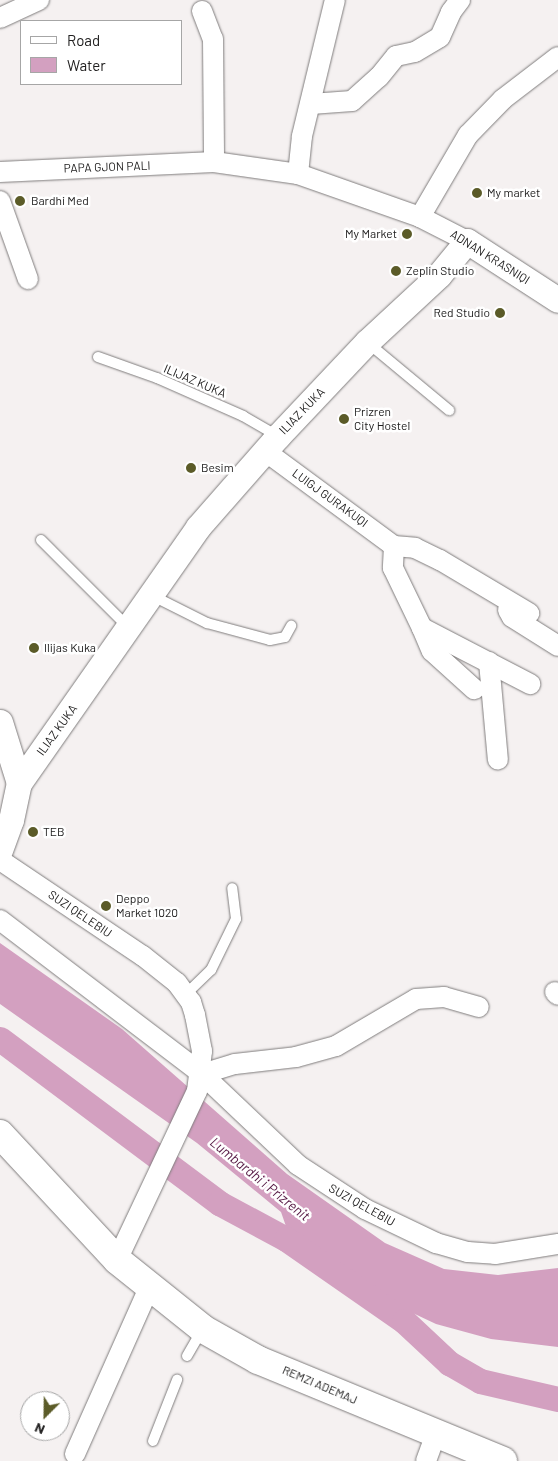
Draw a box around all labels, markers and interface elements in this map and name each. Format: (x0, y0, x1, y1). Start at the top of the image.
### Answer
legend (20, 20, 182, 85)
text: Road (67, 31, 100, 49)
text: Water (67, 56, 106, 74)
street label: PAPA GJON PALI (63, 158, 151, 176)
place label: My market (487, 186, 540, 200)
marker: My market (471, 187, 483, 199)
marker: Bardhi Med (13, 194, 27, 208)
place label: Bardhi Med (31, 194, 89, 208)
place label: My Market (345, 227, 397, 241)
street label: ADNAN KRASNIQI (448, 227, 532, 287)
marker: My Market (401, 228, 413, 240)
place label: Zeplin Studio (406, 264, 474, 278)
marker: Zeplin Studio (390, 265, 402, 277)
place label: Red Studio (433, 306, 490, 320)
marker: Red Studio (494, 307, 506, 319)
street label: ILIJAZ KUKA (162, 361, 228, 401)
street label: ILIAZ KUKA (276, 385, 328, 437)
place label: Prizren City Hostel (354, 405, 410, 433)
marker: Prizren City Hostel (338, 413, 350, 425)
place label: Besim (201, 461, 234, 475)
marker: Besim (185, 462, 197, 474)
street label: LUIGJ GURAKUQI (289, 466, 371, 530)
place label: Ilijas Kuka (44, 641, 96, 655)
marker: Ilijas Kuka (28, 642, 40, 654)
street label: ILIAZ KUKA (34, 702, 80, 758)
place label: TEB (43, 825, 65, 839)
marker: TEB (27, 826, 39, 838)
street label: SUZI QELEBIU (45, 887, 115, 941)
place label: Deppo Market 1020 (116, 892, 178, 920)
marker: Deppo Market 1020 (100, 900, 112, 912)
water label: Lumbardhi i Prizrenit (207, 1134, 313, 1224)
street label: SUZI QELEBIU (326, 1181, 398, 1229)
street label: REMZI ADEMAJ (280, 1363, 360, 1407)
north arrow (20, 1391, 70, 1441)
text: N (32, 1420, 47, 1439)

